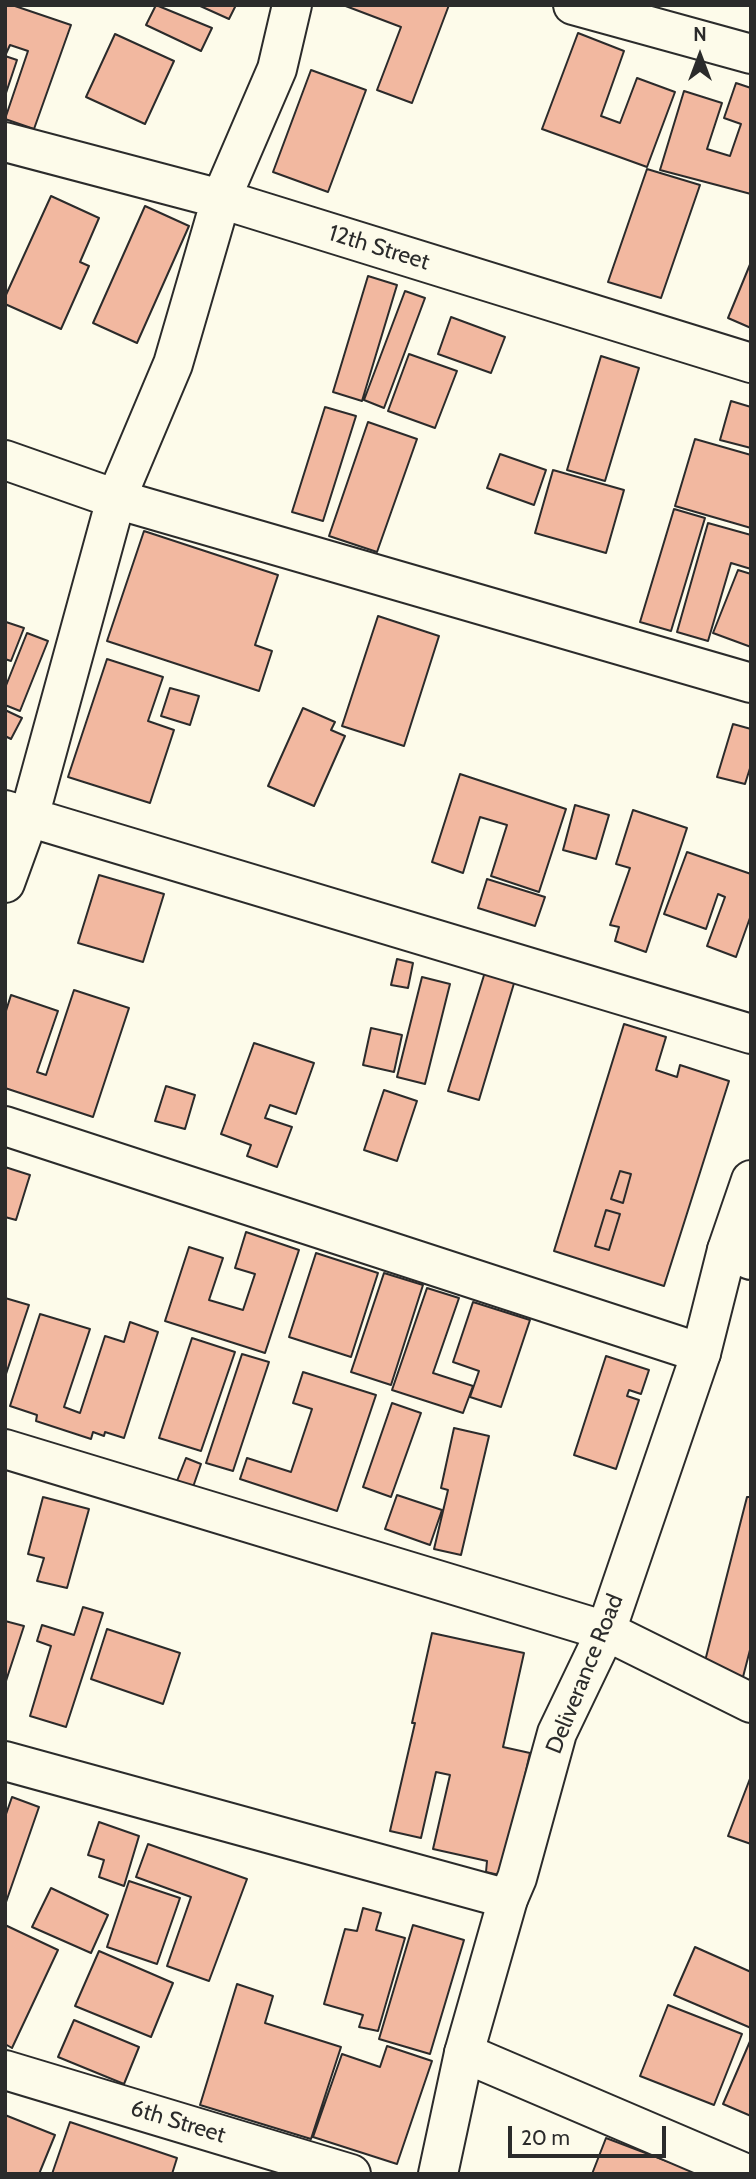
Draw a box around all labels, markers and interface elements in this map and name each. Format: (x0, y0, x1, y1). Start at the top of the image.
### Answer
north arrow (665, 21, 735, 91)
text: N (693, 23, 707, 46)
street label: 12th Street (325, 220, 433, 276)
street label: Deliverance Road (540, 1590, 630, 1758)
street label: 6th Street (127, 2095, 229, 2149)
scale bar (511, 2112, 668, 2156)
text: 20 m (521, 2125, 570, 2150)

